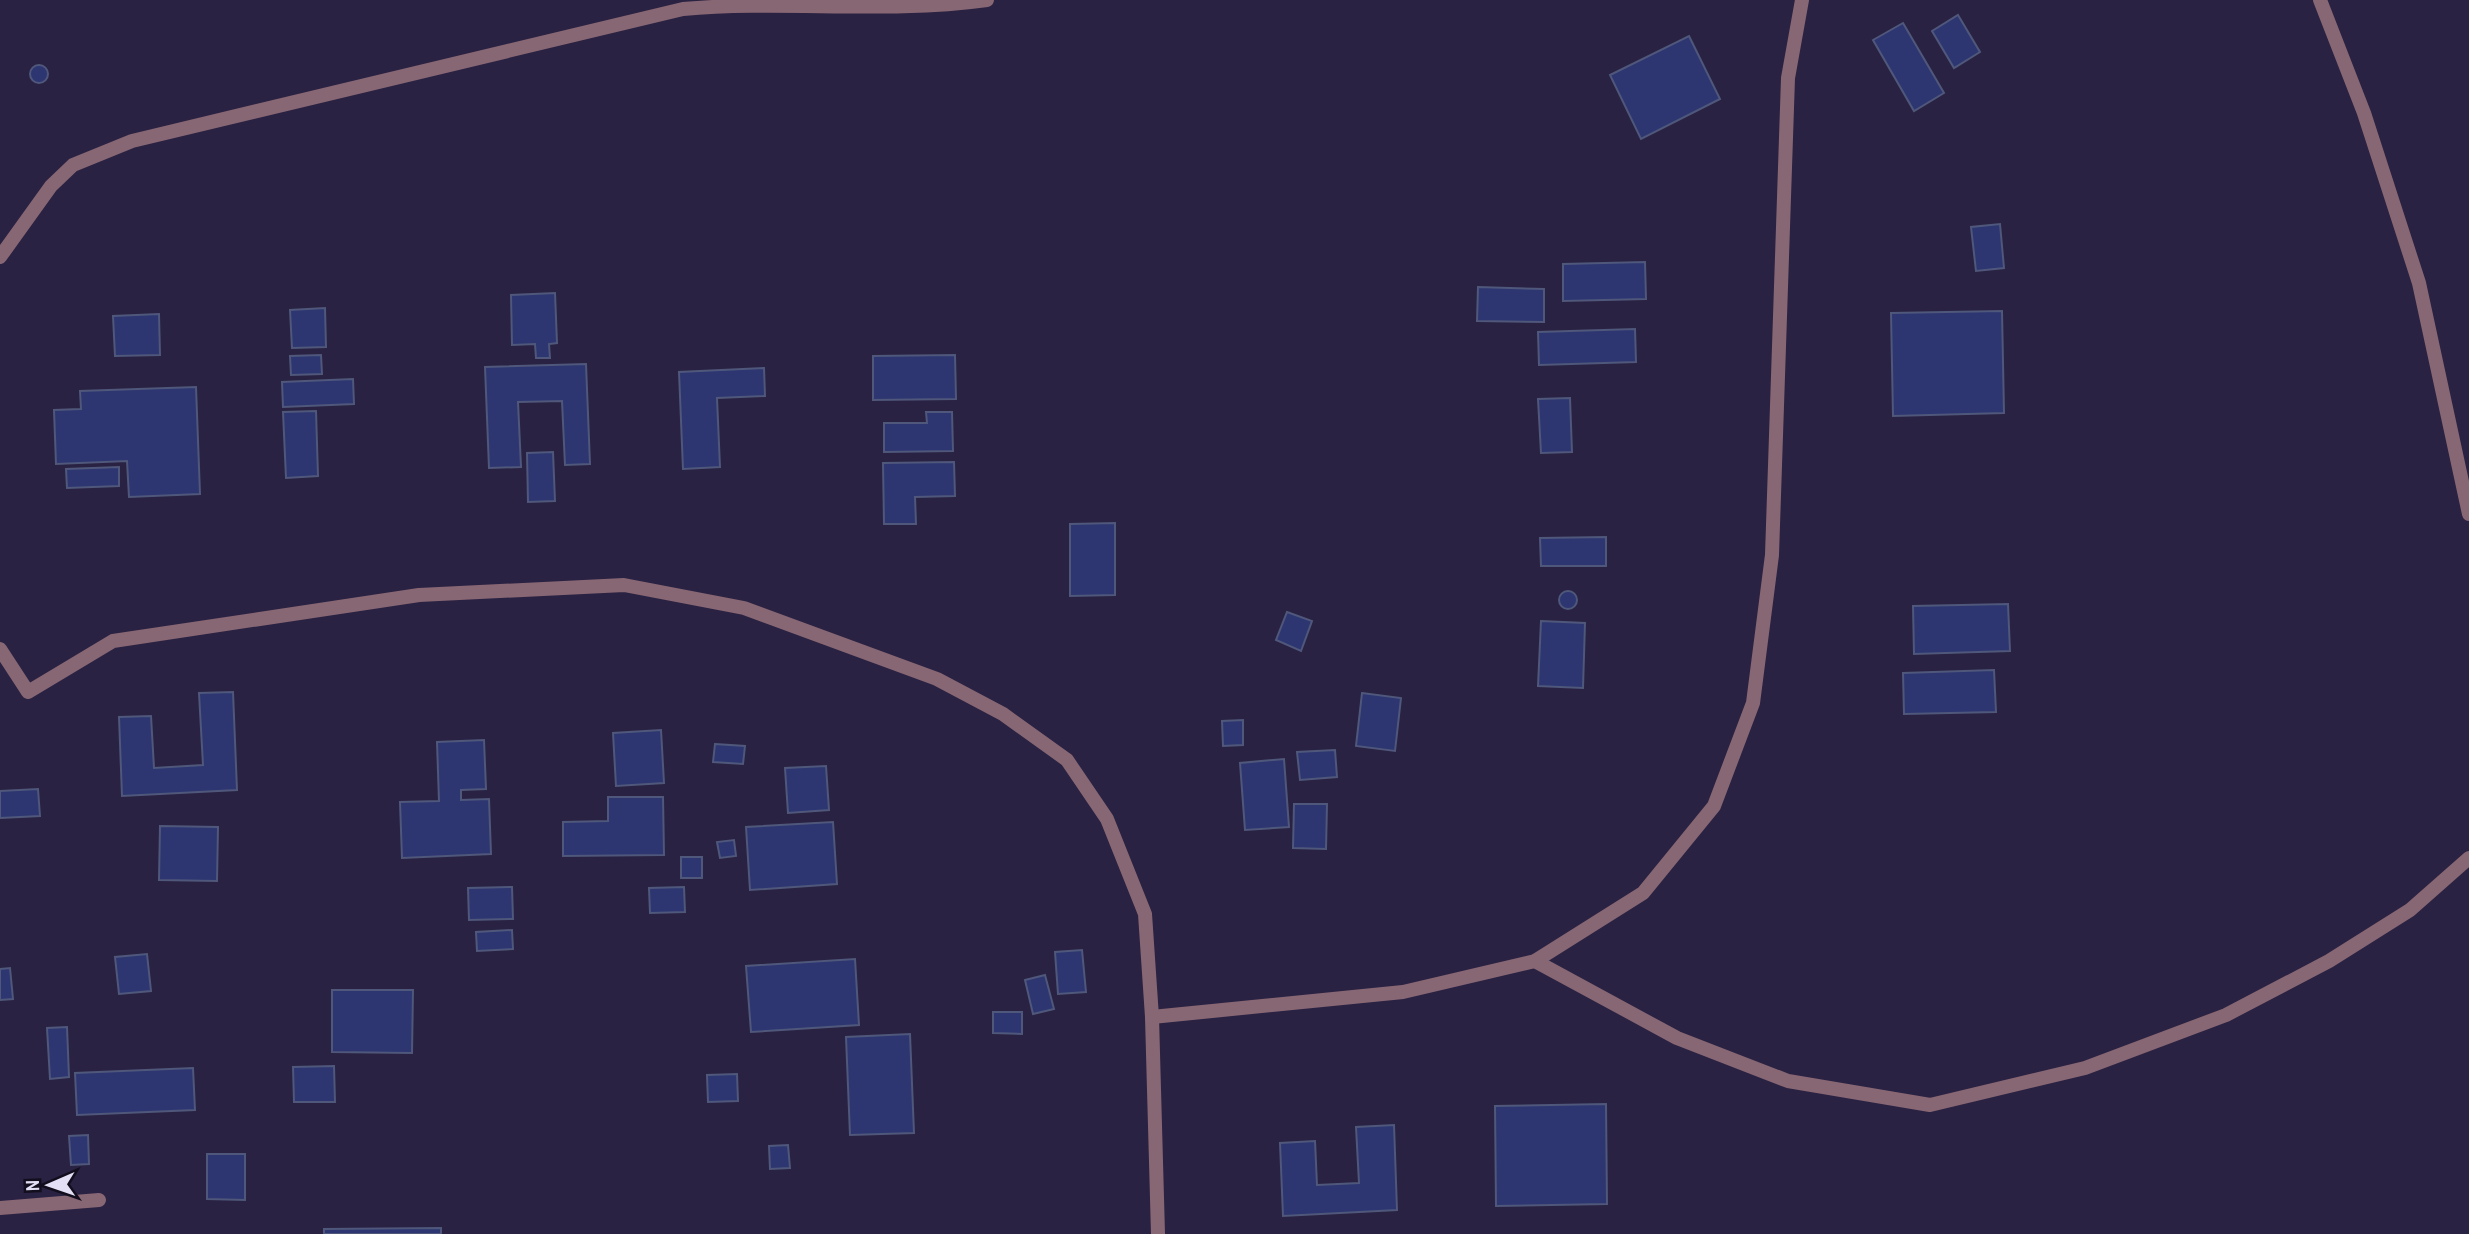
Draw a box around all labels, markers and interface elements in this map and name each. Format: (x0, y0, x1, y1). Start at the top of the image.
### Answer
north arrow (14, 1150, 84, 1220)
text: N (19, 1180, 45, 1192)

